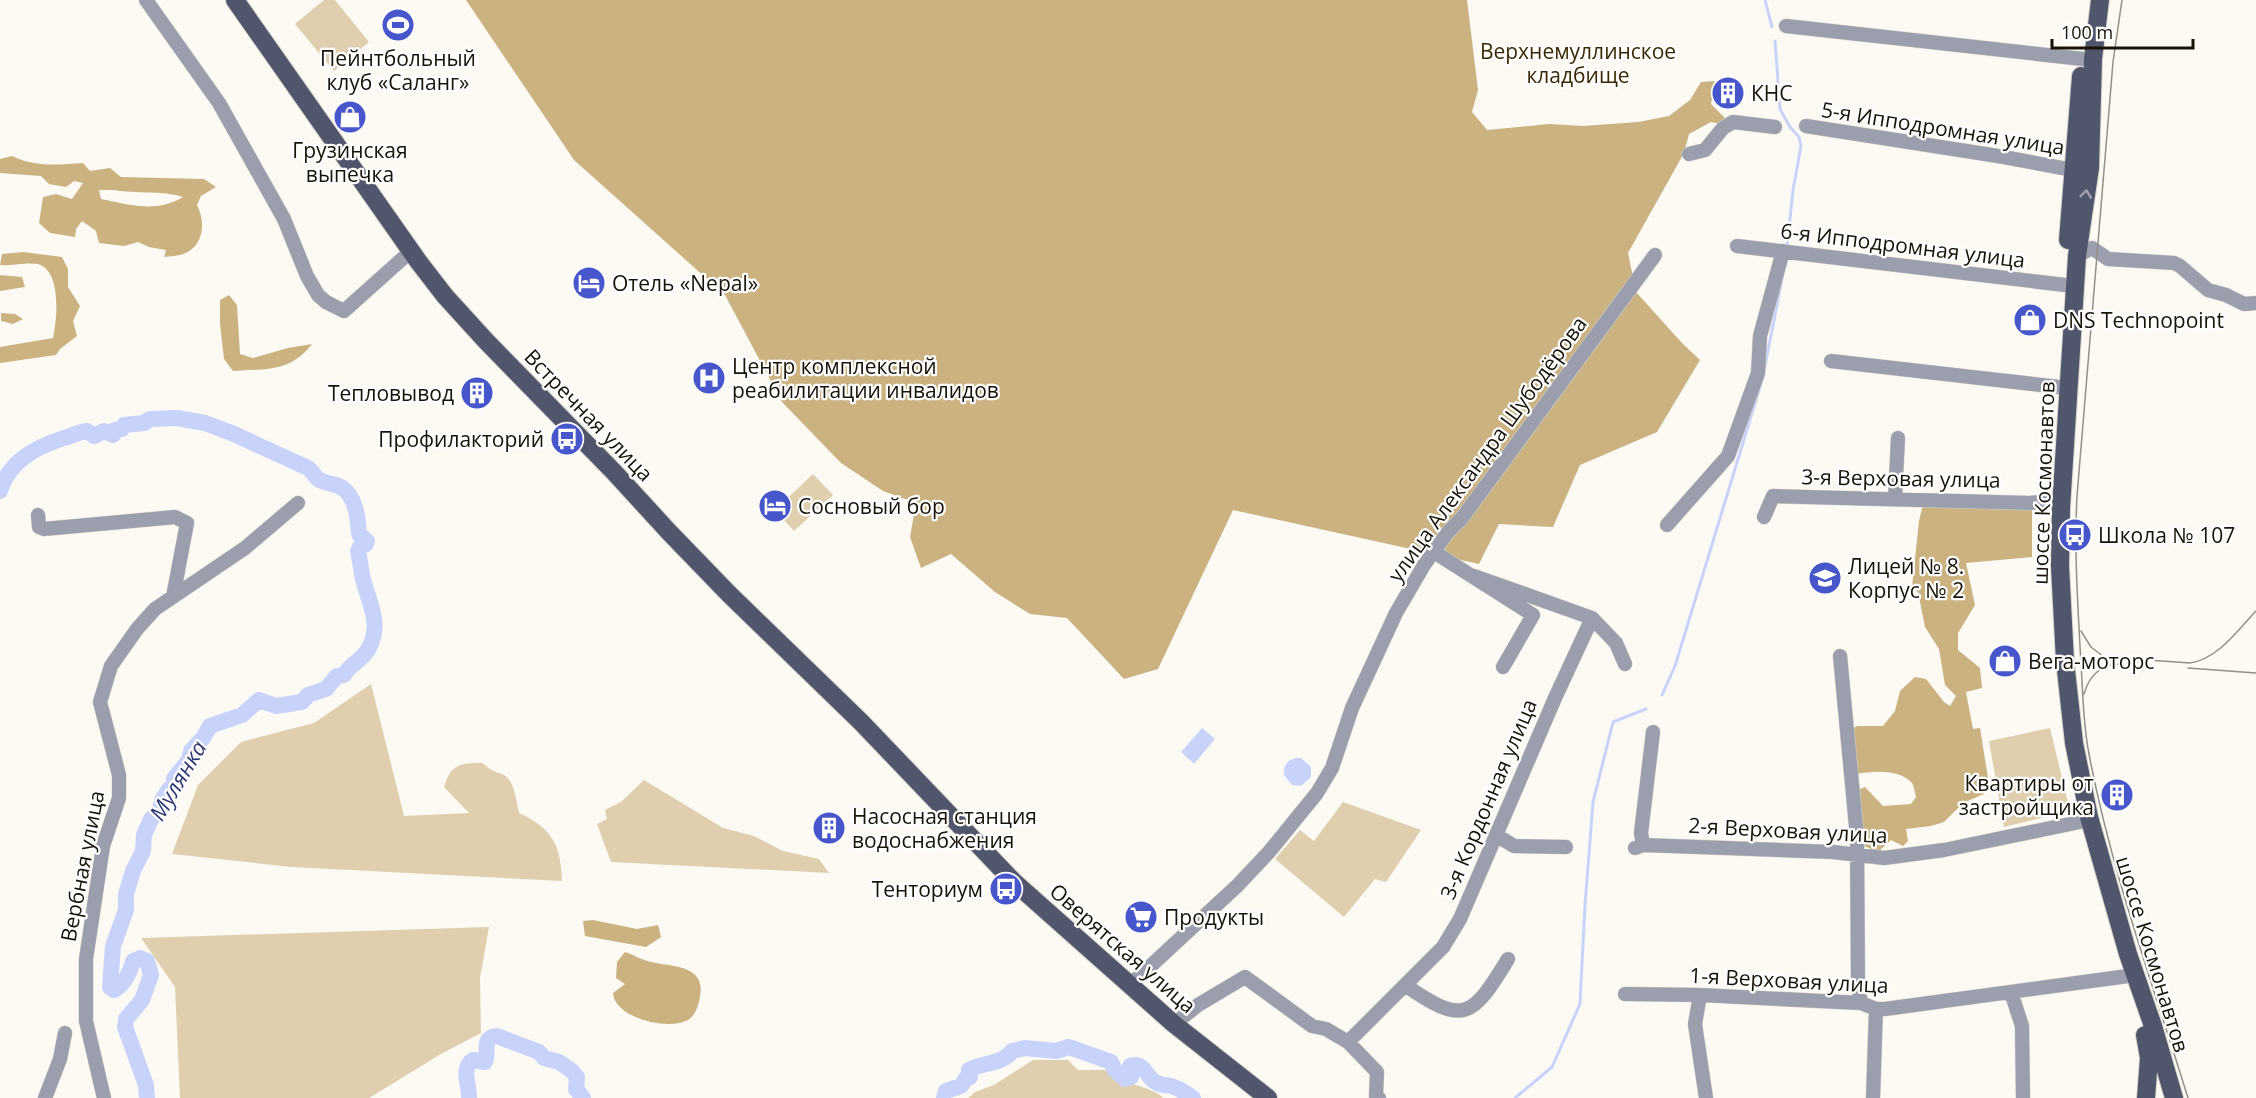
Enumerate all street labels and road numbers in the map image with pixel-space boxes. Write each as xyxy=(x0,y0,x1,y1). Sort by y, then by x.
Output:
street label: 5-я Ипподромная улица xyxy=(1819,95,2067,161)
street label: 6-я Ипподромная улица xyxy=(1779,216,2027,274)
street label: улица Александра Шубодёрова xyxy=(1381,311,1593,587)
street label: Встречная улица xyxy=(519,343,659,487)
street label: шоссе Космонавтов xyxy=(2025,381,2061,585)
street label: 3-я Верховая улица xyxy=(1801,462,2001,494)
street label: 3-я Кордонная улица xyxy=(1433,695,1543,903)
street label: Вербная улица xyxy=(54,788,110,944)
street label: 2-я Верховая улица xyxy=(1688,811,1888,849)
street label: шоссе Космонавтов xyxy=(2110,852,2196,1056)
street label: Оверятская улица xyxy=(1044,877,1202,1019)
street label: 1-я Верховая улица xyxy=(1689,961,1889,999)

